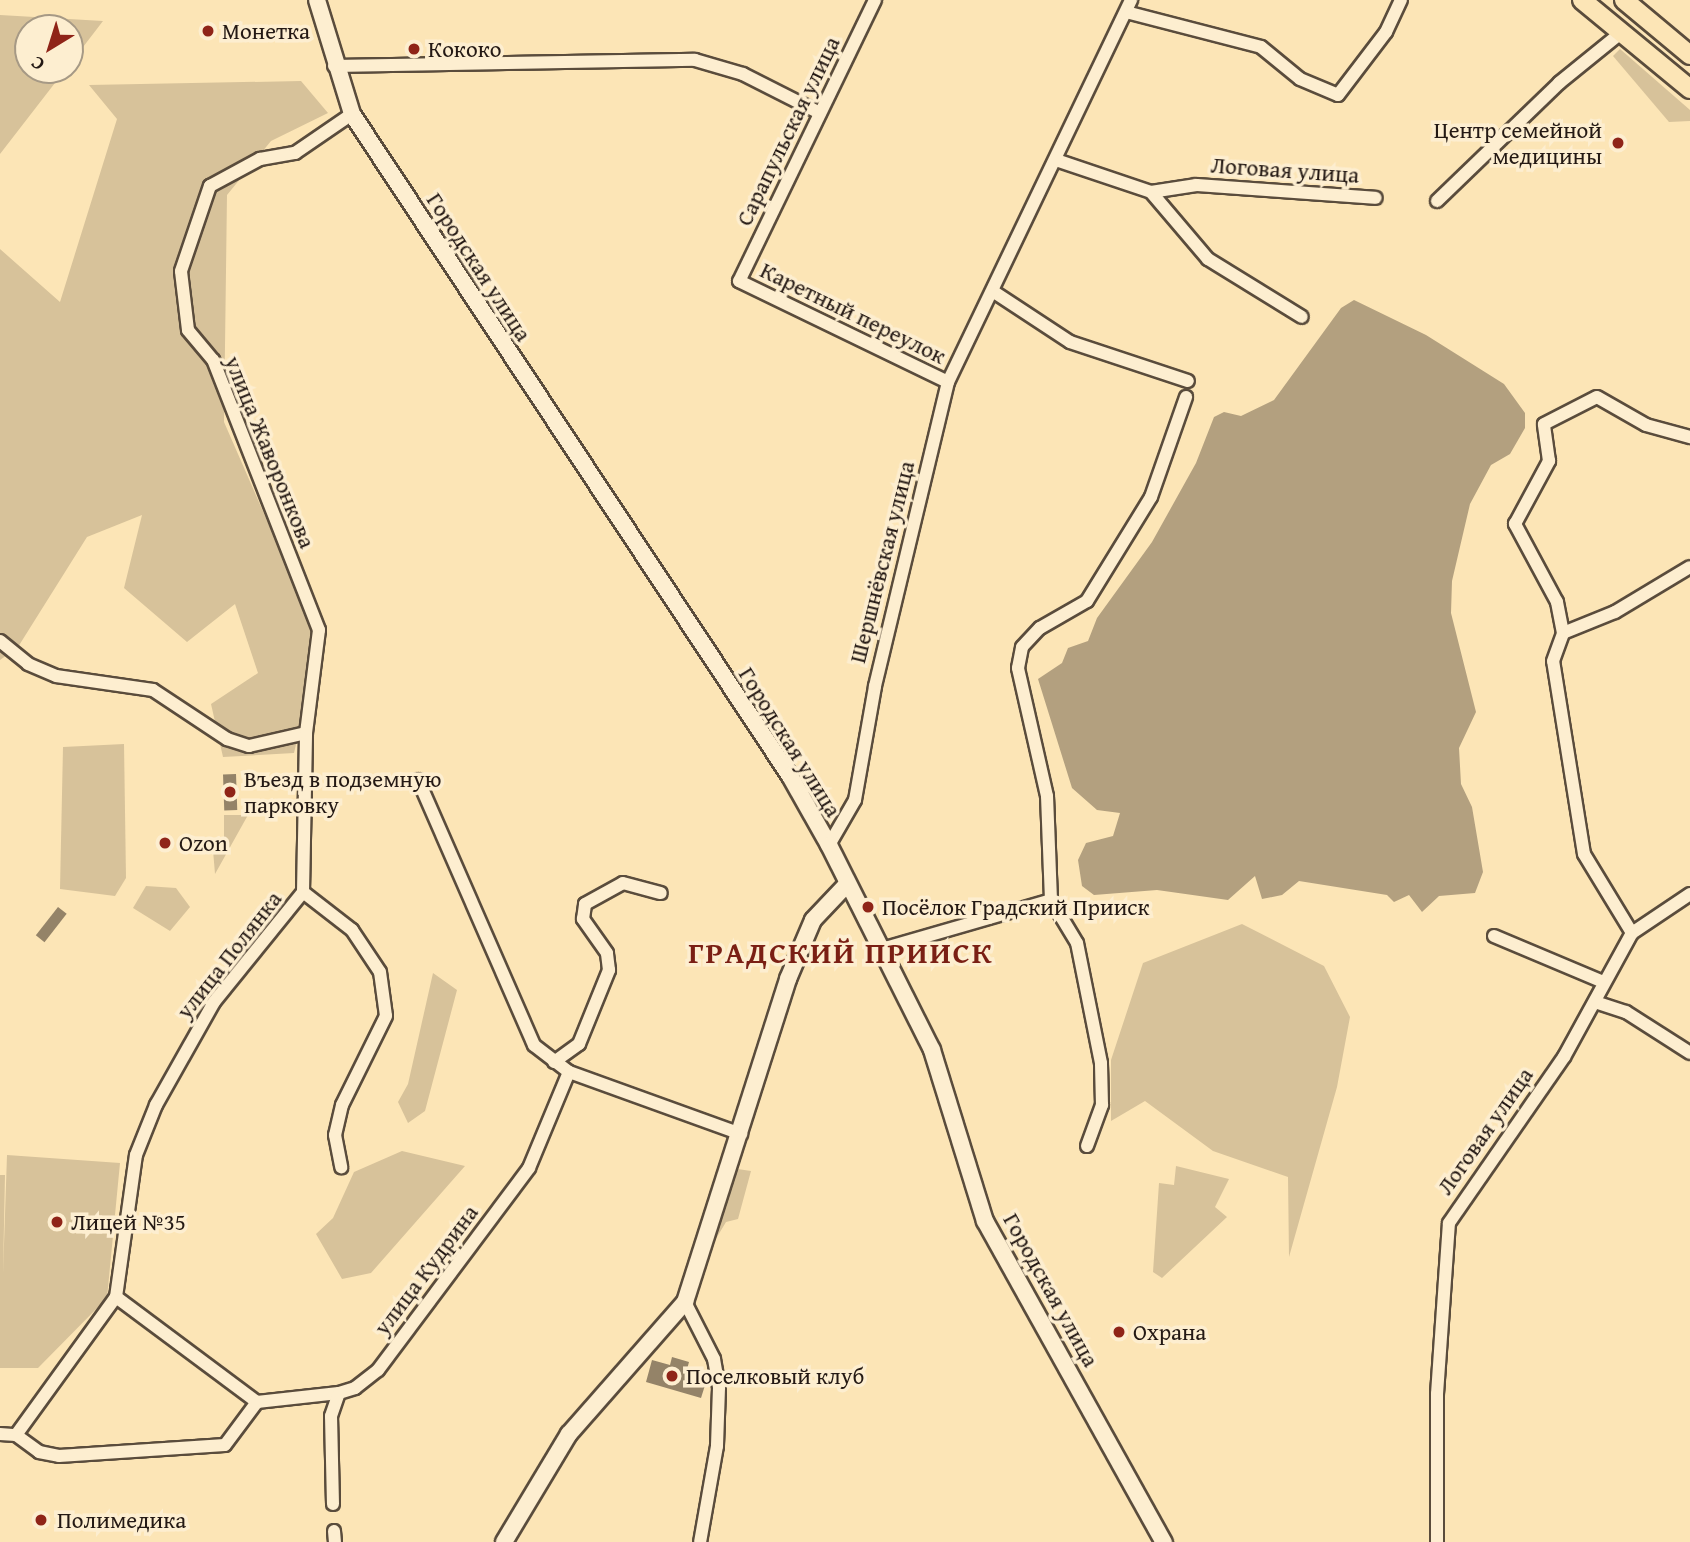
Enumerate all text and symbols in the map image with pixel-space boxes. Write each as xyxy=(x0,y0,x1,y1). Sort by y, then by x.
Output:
north arrow xyxy=(14,14,84,84)
place label: Монетка xyxy=(222,17,310,45)
marker: Монетка xyxy=(200,23,216,39)
street label: Сарапульская улица xyxy=(730,32,846,230)
place label: Кококо xyxy=(428,35,501,63)
marker: Кококо xyxy=(406,41,422,57)
text: С xyxy=(24,50,50,78)
place label: Центр семейной медицины xyxy=(1434,116,1602,170)
marker: Центр семейной медицины xyxy=(1608,133,1628,153)
street label: Логовая улица xyxy=(1210,151,1360,189)
street label: Городская улица xyxy=(421,188,537,346)
street label: Каретный переулок xyxy=(756,256,950,370)
street label: улица Жаворонкова xyxy=(219,352,321,552)
street label: Шершнёвская улица xyxy=(844,458,920,666)
street label: Городская улица xyxy=(733,662,847,822)
place label: Въезд в подземную парковку xyxy=(244,765,441,819)
marker: Въезд в подземную парковку xyxy=(222,784,238,800)
place label: Ozon xyxy=(179,829,228,857)
marker: Ozon xyxy=(157,835,173,851)
street label: улица Полянка xyxy=(171,886,287,1024)
place label: Посёлок Градский Прииск xyxy=(882,893,1150,921)
marker: Посёлок Градский Прииск xyxy=(860,899,876,915)
district label: ГРАДСКИЙ ПРИИСК xyxy=(690,934,992,970)
street label: Логовая улица xyxy=(1431,1062,1539,1200)
street label: улица Кудрина xyxy=(368,1199,484,1341)
place label: Лицей №35 xyxy=(71,1208,186,1236)
street label: Городская улица xyxy=(997,1208,1105,1372)
marker: Лицей №35 xyxy=(49,1214,65,1230)
place label: Охрана xyxy=(1133,1318,1206,1346)
marker: Охрана xyxy=(1111,1324,1127,1340)
place label: Поселковый клуб xyxy=(686,1362,864,1390)
marker: Поселковый клуб xyxy=(664,1368,680,1384)
place label: Полимедика xyxy=(57,1506,186,1534)
marker: Полимедика xyxy=(31,1510,51,1530)

